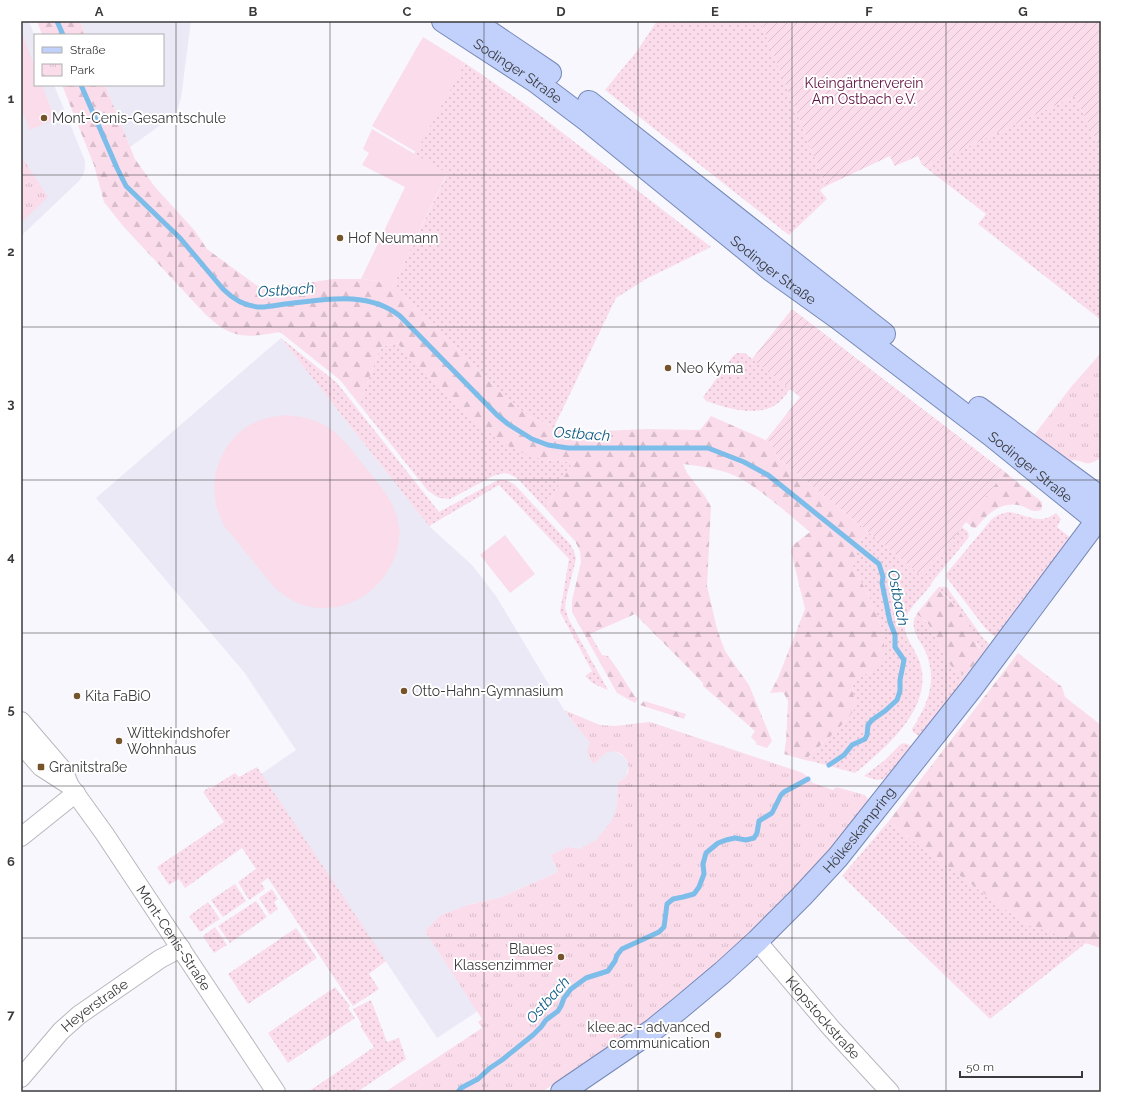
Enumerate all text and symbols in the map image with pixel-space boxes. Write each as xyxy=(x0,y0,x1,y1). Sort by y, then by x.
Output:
text: A xyxy=(95,4,104,19)
text: B xyxy=(249,4,258,19)
text: C xyxy=(403,4,412,19)
text: D xyxy=(556,4,566,19)
text: E xyxy=(711,4,719,19)
text: F xyxy=(865,4,873,19)
text: G xyxy=(1018,4,1028,19)
legend xyxy=(34,34,164,86)
street label: Sodinger Straße xyxy=(471,35,565,107)
text: Straße xyxy=(70,43,106,57)
text: Park xyxy=(70,63,95,77)
park label: Kleingärtnerverein Am Ostbach e.V. xyxy=(805,75,923,107)
text: 1 xyxy=(8,91,15,106)
place label: Mont-Cenis-Gesamtschule xyxy=(52,110,226,126)
marker: Mont-Cenis-Gesamtschule xyxy=(39,113,49,123)
place label: Hof Neumann xyxy=(348,230,438,246)
street label: Sodinger Straße xyxy=(727,232,819,308)
marker: Hof Neumann xyxy=(335,233,345,243)
text: 2 xyxy=(7,244,15,259)
water label: Ostbach xyxy=(257,279,315,301)
place label: Neo Kyma xyxy=(676,360,743,376)
marker: Neo Kyma xyxy=(663,363,673,373)
text: 3 xyxy=(7,396,15,411)
water label: Ostbach xyxy=(553,423,611,445)
street label: Sodinger Straße xyxy=(985,428,1076,506)
text: 4 xyxy=(7,549,15,564)
water label: Ostbach xyxy=(884,568,912,628)
place label: Otto-Hahn-Gymnasium xyxy=(412,683,563,699)
marker: Otto-Hahn-Gymnasium xyxy=(399,686,409,696)
place label: Kita FaBiO xyxy=(85,688,151,704)
marker: Kita FaBiO xyxy=(72,691,82,701)
text: 5 xyxy=(7,702,15,717)
place label: Wittekindshofer Wohnhaus xyxy=(127,725,230,757)
marker: Wittekindshofer Wohnhaus xyxy=(114,736,124,746)
place label: Granitstraße xyxy=(49,759,127,775)
marker: Granitstraße xyxy=(36,762,46,772)
street label: Hölkeskampring xyxy=(819,784,898,876)
text: 6 xyxy=(7,854,15,869)
street label: Mont-Cenis-Straße xyxy=(133,883,214,993)
place label: Blaues Klassenzimmer xyxy=(454,941,553,973)
marker: Blaues Klassenzimmer xyxy=(556,952,566,962)
water label: Ostbach xyxy=(522,973,574,1027)
street label: Klopstockstraße xyxy=(782,973,863,1062)
street label: Heyerstraße xyxy=(58,976,131,1035)
text: 7 xyxy=(7,1007,15,1022)
place label: klee.ac - advanced communication xyxy=(587,1019,710,1051)
marker: klee.ac - advanced communication xyxy=(713,1030,723,1040)
scale bar xyxy=(960,1053,1082,1079)
text: 50 m xyxy=(966,1060,994,1074)

